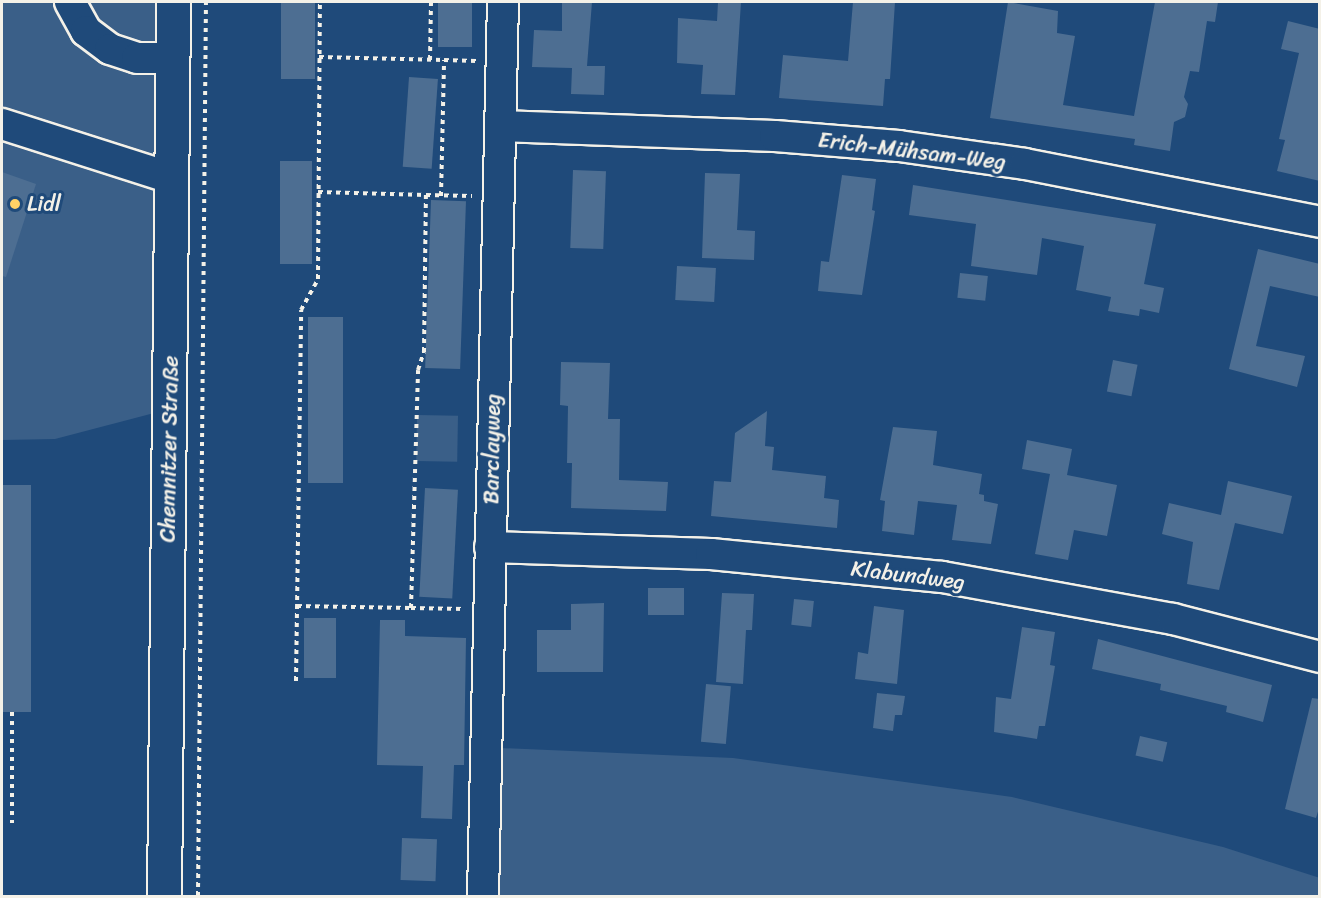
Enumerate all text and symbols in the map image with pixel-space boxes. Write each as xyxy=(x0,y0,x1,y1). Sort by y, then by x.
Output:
street label: Erich-Mühsam-Weg xyxy=(817,126,1007,176)
place label: Lidl xyxy=(27,191,61,217)
marker: Lidl xyxy=(8,197,22,211)
street label: Chemnitzer Straße xyxy=(154,355,184,543)
street label: Barclayweg xyxy=(478,393,506,505)
street label: Klabundweg xyxy=(849,555,967,595)

